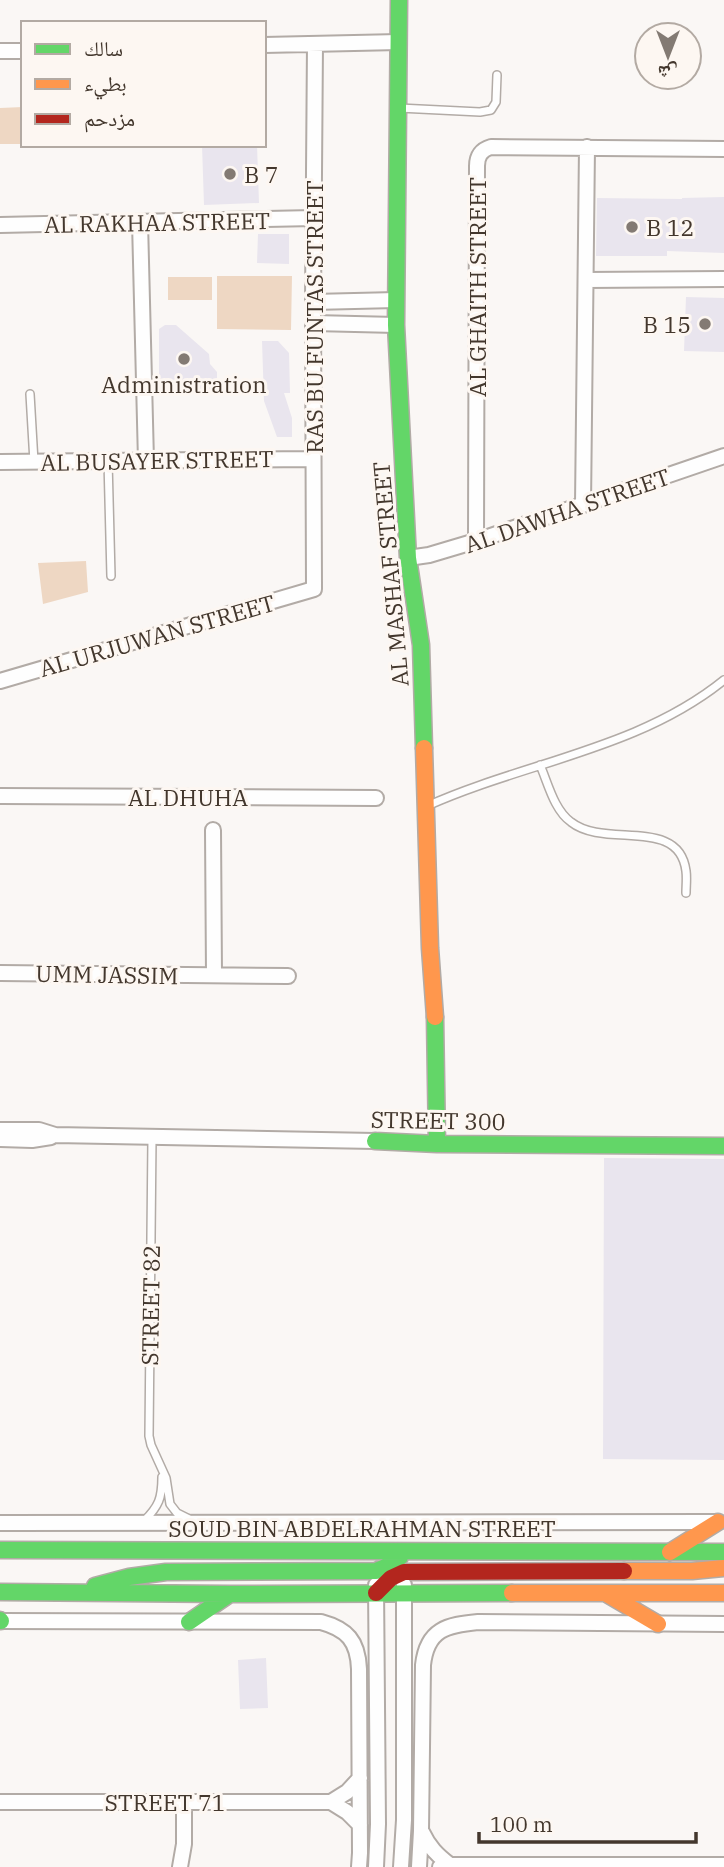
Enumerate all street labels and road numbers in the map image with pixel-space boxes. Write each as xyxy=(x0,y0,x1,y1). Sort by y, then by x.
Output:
street label: AL GHAITH STREET xyxy=(462,177,492,397)
street label: RAS BU FUNTAS STREET xyxy=(299,180,329,454)
street label: AL RAKHAA STREET xyxy=(44,205,270,239)
street label: AL BUSAYER STREET xyxy=(40,443,274,477)
street label: AL MASHAF STREET xyxy=(365,460,415,688)
street label: AL DAWHA STREET xyxy=(460,461,674,559)
street label: AL URJUWAN STREET xyxy=(36,587,278,683)
street label: AL DHUHA xyxy=(128,782,248,812)
street label: UMM JASSIM xyxy=(35,958,179,990)
street label: STREET 300 xyxy=(370,1104,506,1136)
street label: STREET 82 xyxy=(134,1244,166,1366)
street label: SOUD BIN ABDELRAHMAN STREET xyxy=(168,1513,556,1543)
street label: STREET 71 xyxy=(104,1787,226,1817)

